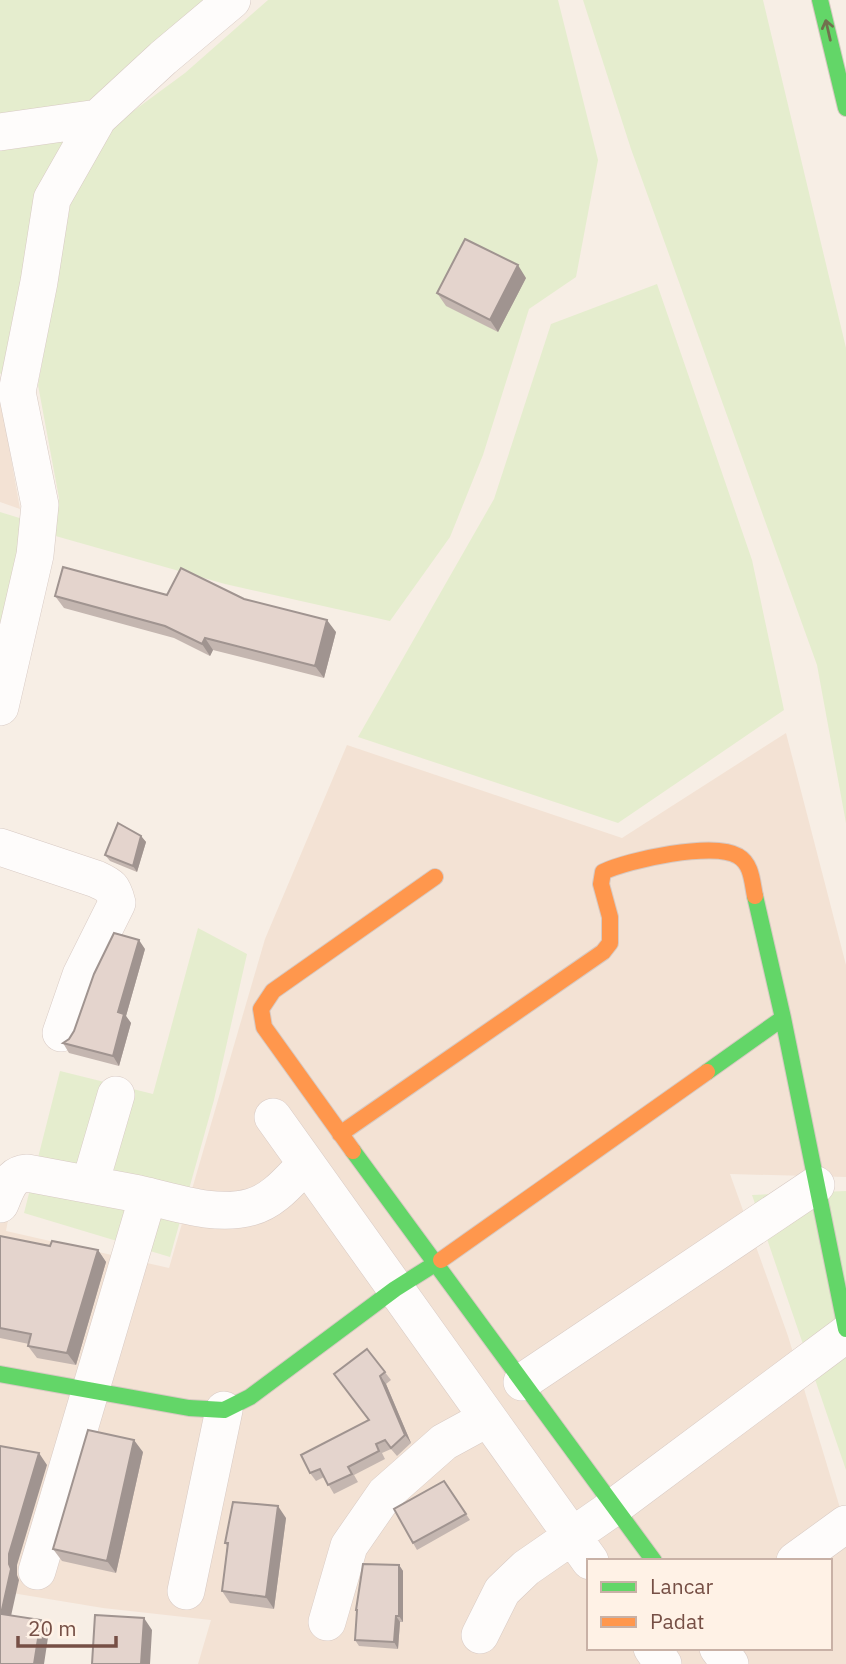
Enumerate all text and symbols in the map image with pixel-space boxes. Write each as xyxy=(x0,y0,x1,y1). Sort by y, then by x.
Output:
one-way arrow xyxy=(820,19,834,42)
legend xyxy=(587,1559,832,1650)
text: Lancar xyxy=(650,1572,713,1600)
scale bar xyxy=(18,1604,116,1648)
text: Padat xyxy=(650,1607,705,1635)
text: 20 m xyxy=(28,1614,77,1642)

